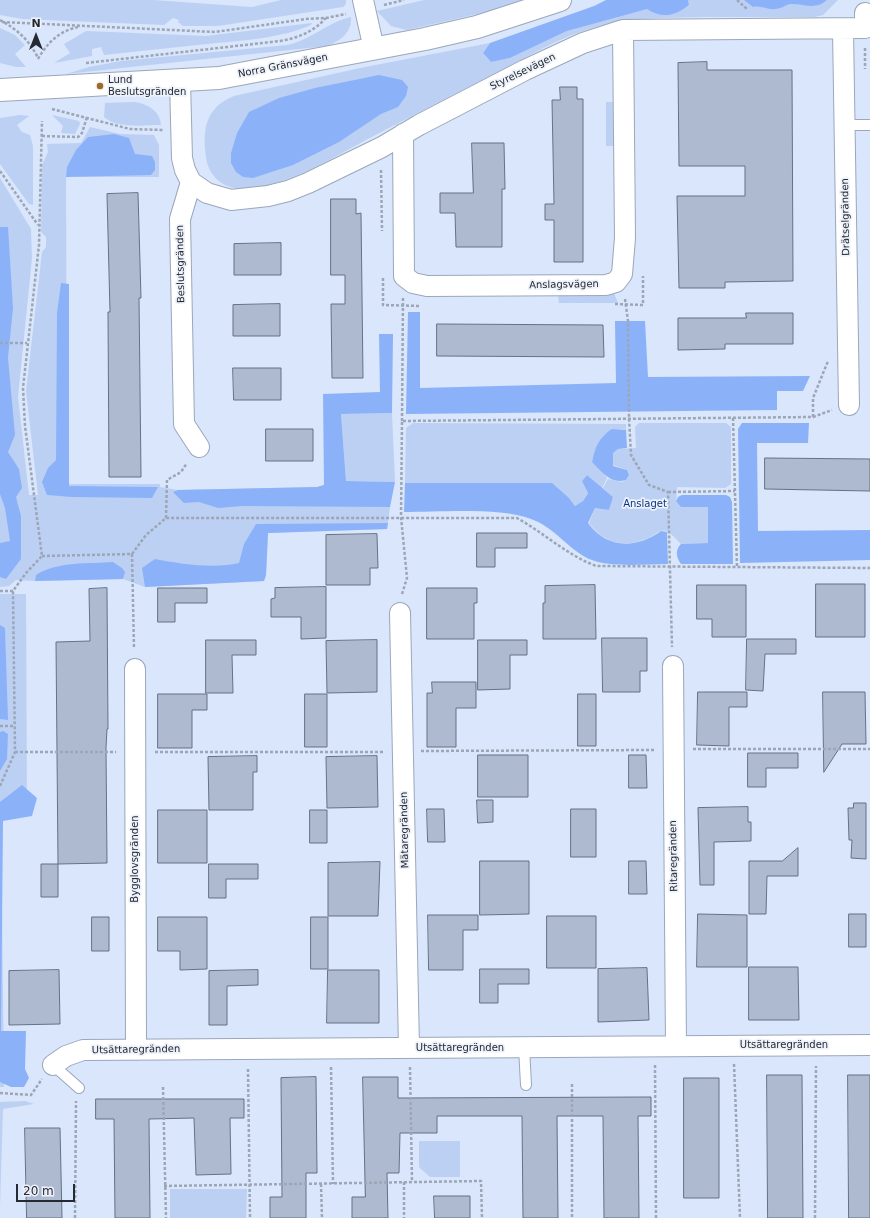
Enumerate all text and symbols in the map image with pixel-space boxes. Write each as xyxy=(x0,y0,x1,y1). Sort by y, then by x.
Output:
north arrow xyxy=(16,16,56,56)
text: N xyxy=(31,17,41,30)
street label: Norra Gränsvägen xyxy=(237,51,329,81)
street label: Styrelsevägen xyxy=(488,51,558,93)
place label: Lund Beslutsgränden xyxy=(108,74,186,98)
marker: Lund Beslutsgränden xyxy=(95,81,105,91)
street label: Drätselgränden xyxy=(839,178,853,256)
street label: Beslutsgränden xyxy=(174,225,188,303)
street label: Anslagsvägen xyxy=(529,278,599,292)
park label: Anslaget xyxy=(623,498,667,510)
street label: Mätaregränden xyxy=(398,792,412,868)
street label: Bygglovsgränden xyxy=(129,815,141,903)
street label: Ritaregränden xyxy=(667,820,681,892)
street label: Utsättaregränden xyxy=(740,1039,828,1051)
street label: Utsättaregränden xyxy=(416,1042,504,1054)
street label: Utsättaregränden xyxy=(92,1043,180,1057)
scale bar xyxy=(18,1176,77,1202)
text: 20 m xyxy=(23,1184,54,1198)

